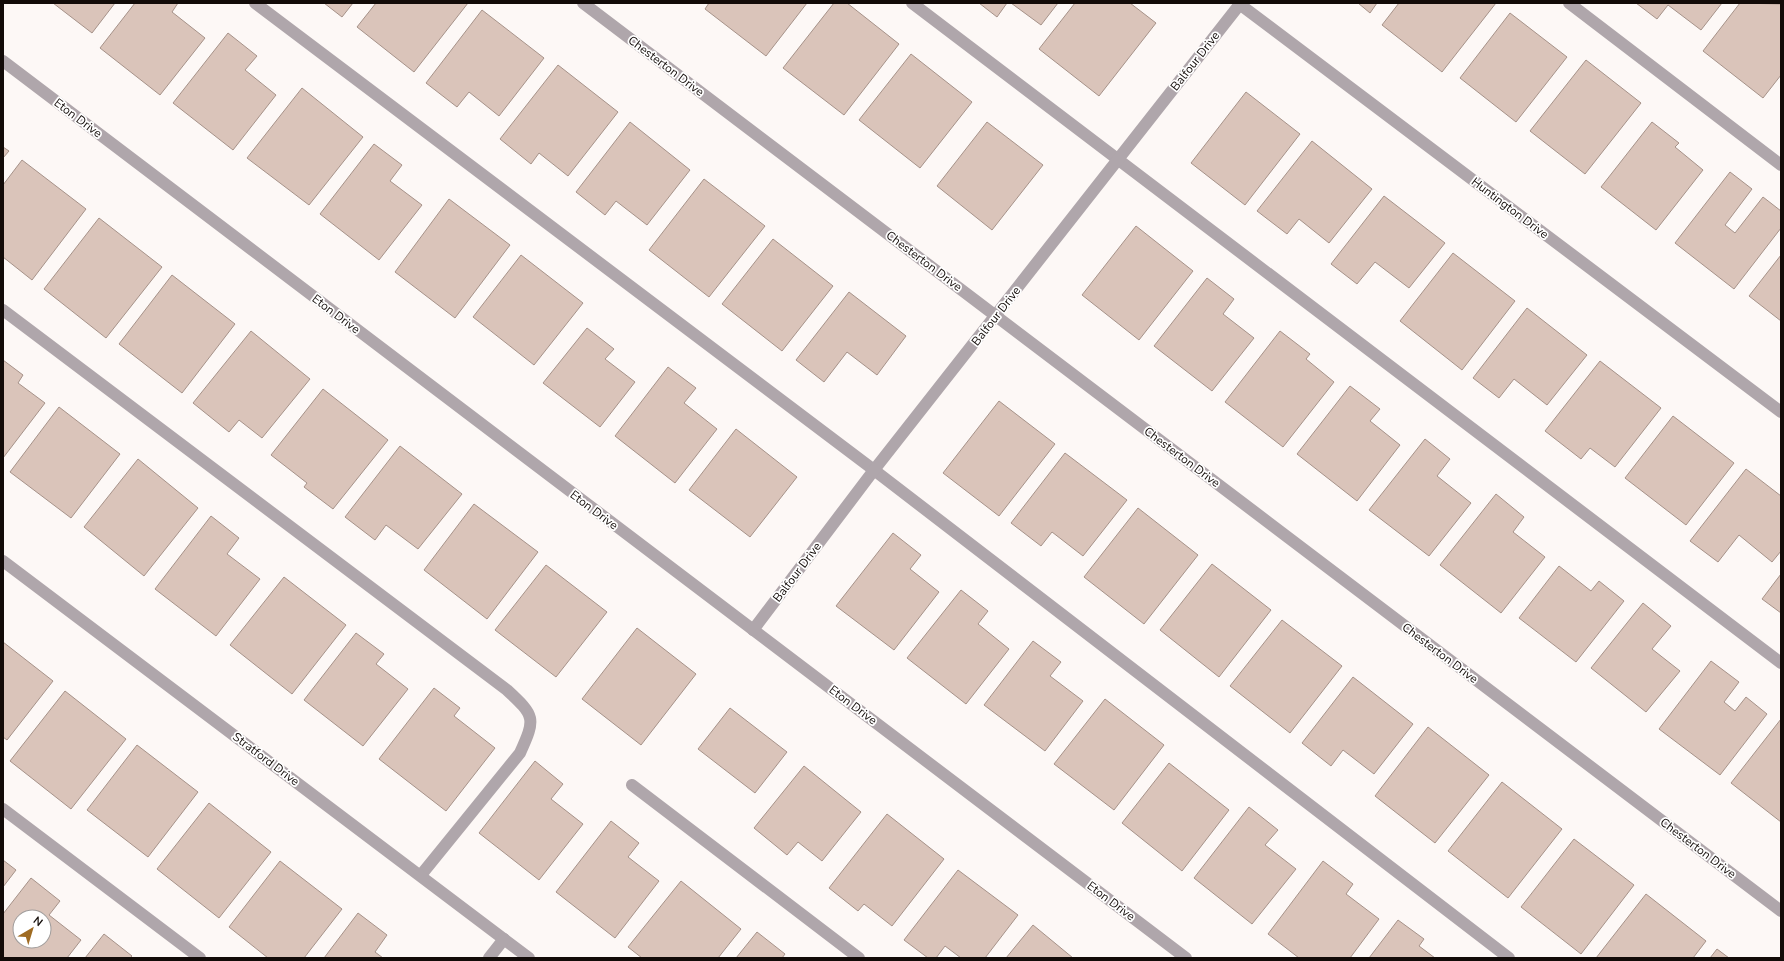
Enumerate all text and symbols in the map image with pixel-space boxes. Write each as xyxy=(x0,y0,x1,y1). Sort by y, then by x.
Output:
street label: Balfour Drive xyxy=(1167,28,1223,94)
street label: Chesterton Drive xyxy=(625,32,707,100)
street label: Eton Drive xyxy=(51,95,105,141)
street label: Huntington Drive xyxy=(1468,174,1552,242)
street label: Chesterton Drive xyxy=(883,227,965,295)
street label: Balfour Drive xyxy=(968,283,1024,349)
street label: Eton Drive xyxy=(309,291,363,337)
street label: Chesterton Drive xyxy=(1141,423,1223,491)
street label: Eton Drive xyxy=(567,487,621,533)
street label: Balfour Drive xyxy=(769,539,825,605)
street label: Chesterton Drive xyxy=(1399,619,1481,687)
street label: Eton Drive xyxy=(826,682,880,728)
street label: Stratford Drive xyxy=(229,729,303,789)
street label: Chesterton Drive xyxy=(1657,814,1739,882)
street label: Eton Drive xyxy=(1084,878,1138,924)
north arrow xyxy=(12,909,52,949)
text: N xyxy=(30,913,46,930)

